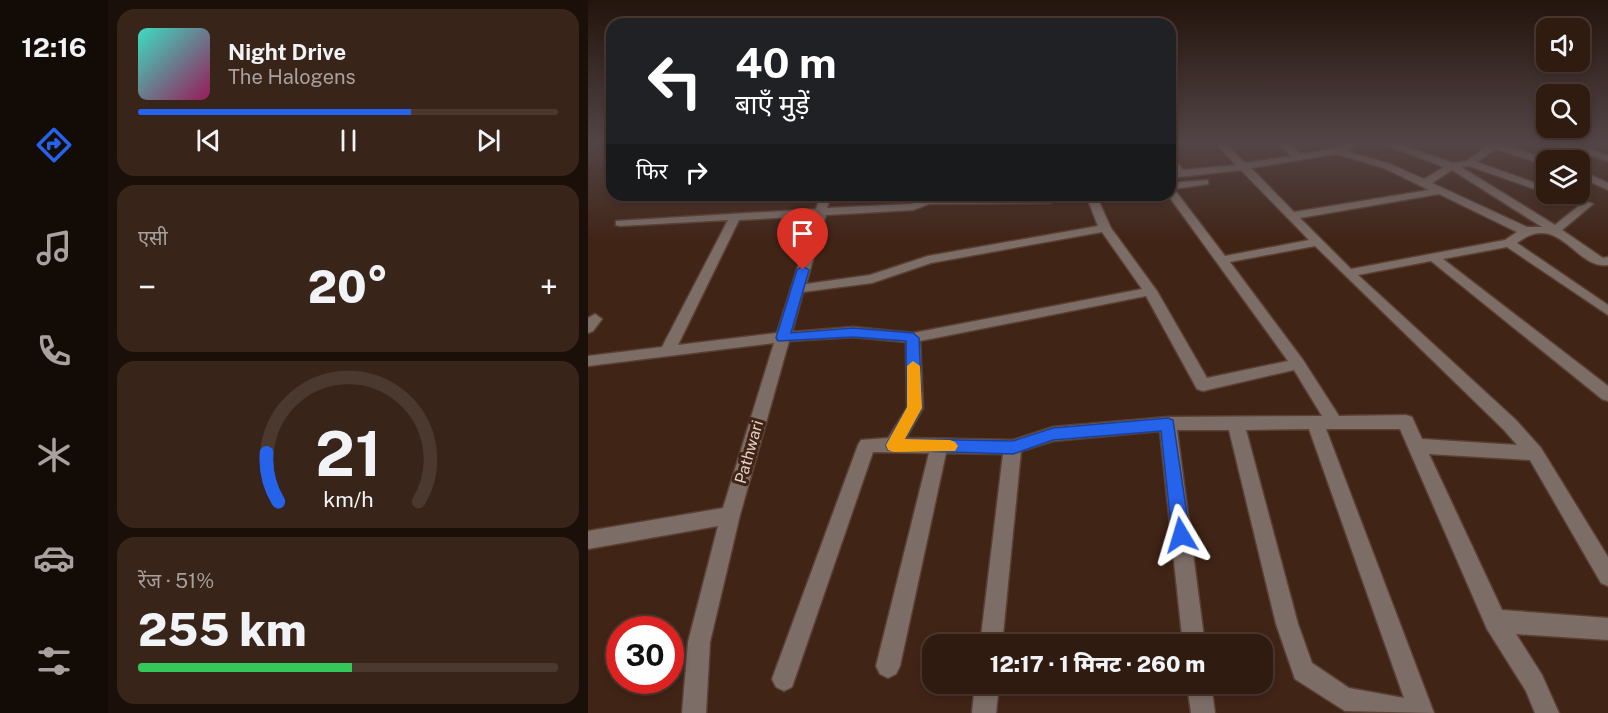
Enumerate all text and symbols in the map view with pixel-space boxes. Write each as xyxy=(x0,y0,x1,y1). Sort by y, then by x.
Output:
map controls xyxy=(1536,18,1590,204)
button: sound xyxy=(1536,18,1590,72)
text: 12:16 xyxy=(21,31,87,63)
text: 40 m xyxy=(735,38,837,87)
text: Night Drive xyxy=(228,39,346,65)
icon: left xyxy=(636,42,714,120)
text: The Halogens xyxy=(228,65,356,89)
button: search xyxy=(1536,84,1590,138)
text: बाएँ मुड़ें xyxy=(735,88,810,120)
icon: directions xyxy=(33,124,75,166)
icon: previous xyxy=(192,124,225,157)
icon: pause xyxy=(332,124,365,157)
icon: next xyxy=(472,124,505,157)
button: layers xyxy=(1536,150,1590,204)
icon: right xyxy=(680,156,713,189)
text: फिर xyxy=(636,158,668,184)
pin xyxy=(777,208,828,270)
icon: arrive xyxy=(786,217,819,250)
text: एसी xyxy=(138,226,168,250)
icon: music xyxy=(33,227,75,269)
text: 20° xyxy=(308,260,388,313)
text: − xyxy=(138,268,156,306)
text: + xyxy=(540,268,558,306)
icon: phone xyxy=(33,330,75,372)
text: 21 xyxy=(315,417,381,490)
street label: Pathwari xyxy=(731,418,767,486)
icon: climate xyxy=(33,434,75,476)
text: km/h xyxy=(323,487,373,512)
position arrow xyxy=(1149,503,1213,567)
icon: car xyxy=(33,537,75,579)
text: रेंज · 51% xyxy=(138,569,214,593)
text: 255 km xyxy=(138,603,307,656)
speed limit sign: 30 xyxy=(606,616,684,694)
icon: filters xyxy=(33,640,75,682)
text: 12:17 · 1 मिनट · 260 m xyxy=(990,651,1205,677)

